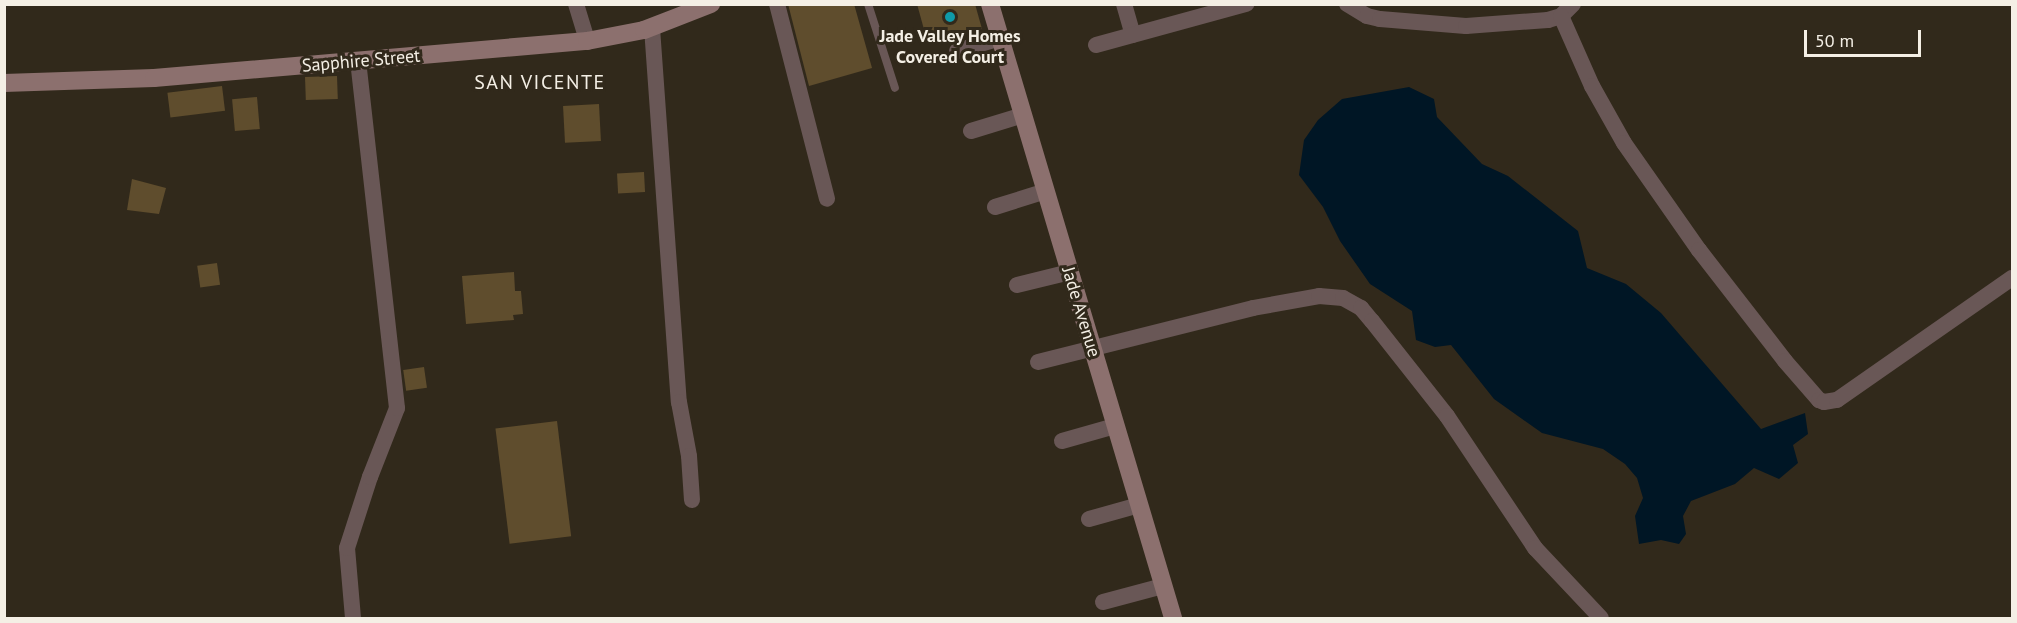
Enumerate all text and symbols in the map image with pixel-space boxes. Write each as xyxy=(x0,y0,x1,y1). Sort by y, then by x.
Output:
marker: Jade Valley Homes Covered Court xyxy=(943,10,957,24)
scale bar xyxy=(1807,18,1924,56)
place label: Jade Valley Homes Covered Court xyxy=(879,26,1021,68)
text: 50 m xyxy=(1815,29,1854,52)
street label: Sapphire Street xyxy=(301,45,421,77)
district label: SAN VICENTE xyxy=(474,70,606,94)
street label: Jade Avenue xyxy=(1057,264,1105,360)

